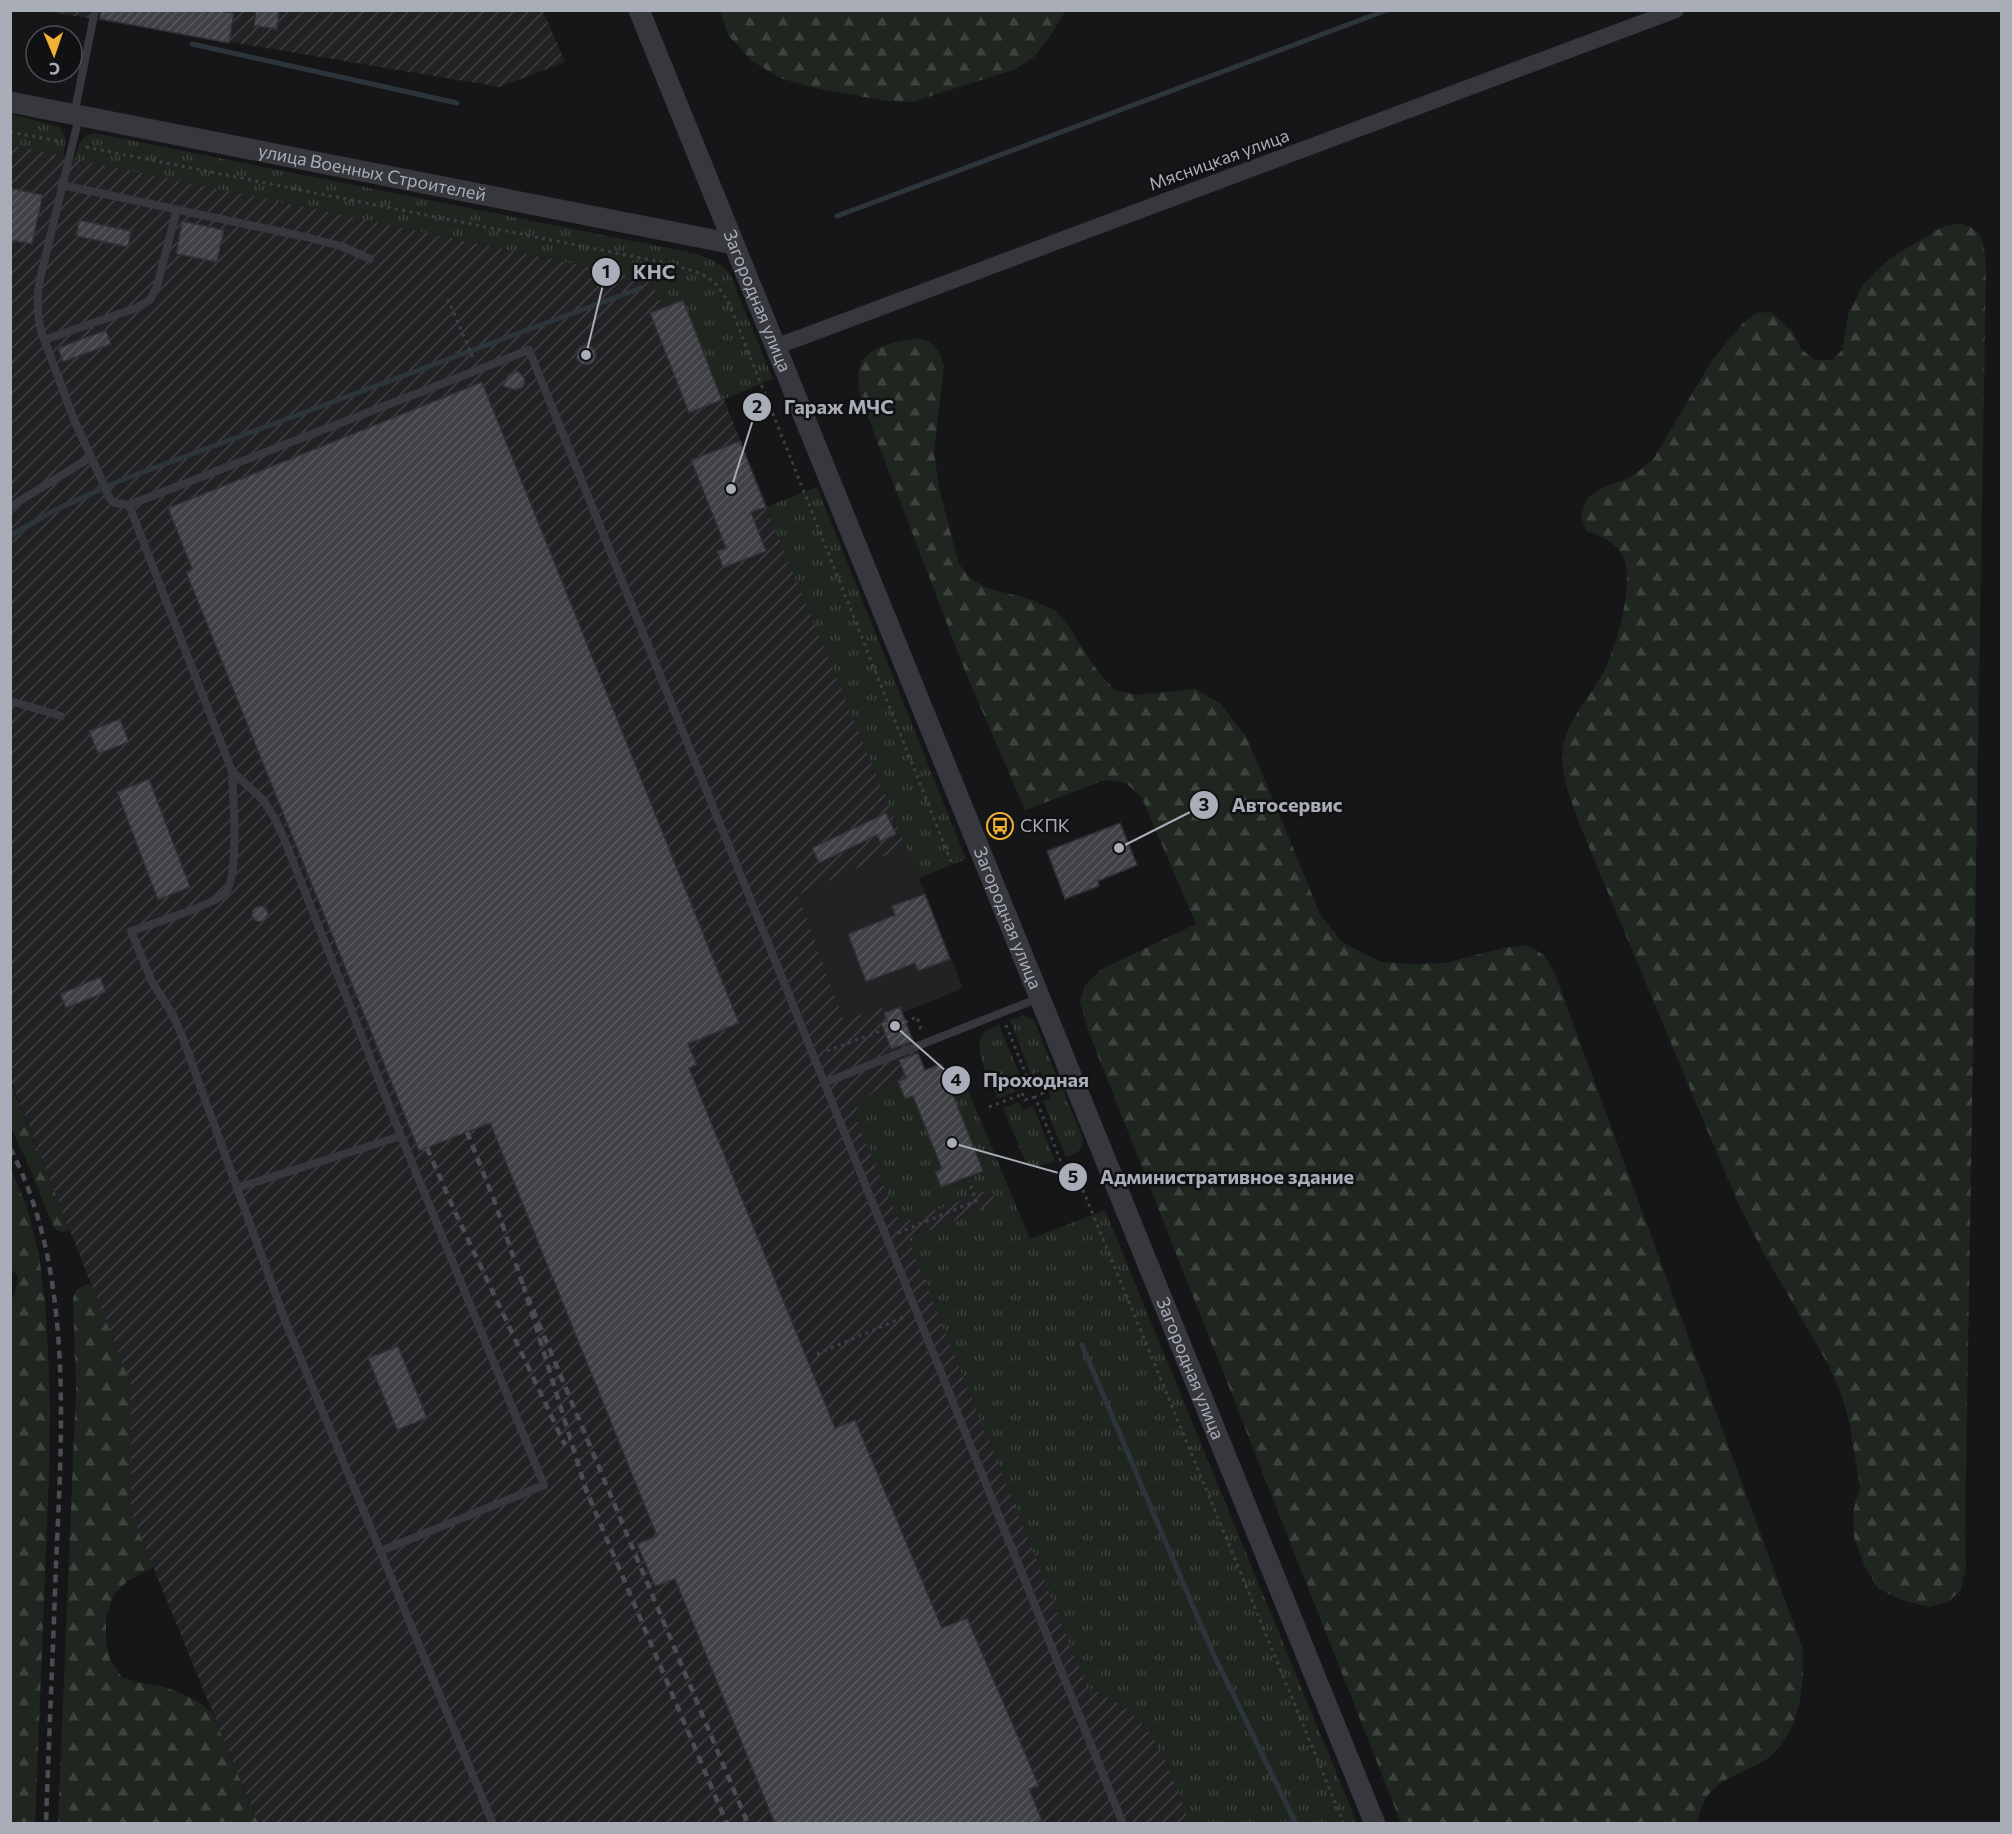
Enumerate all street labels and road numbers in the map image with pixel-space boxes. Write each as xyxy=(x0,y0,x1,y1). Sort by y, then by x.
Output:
street label: Мясницкая улица xyxy=(1145,123,1292,195)
street label: улица Военных Строителей xyxy=(257,139,488,205)
street label: Загородная улица xyxy=(719,226,797,375)
street label: Загородная улица xyxy=(970,843,1047,992)
street label: Загородная улица xyxy=(1152,1294,1230,1442)

